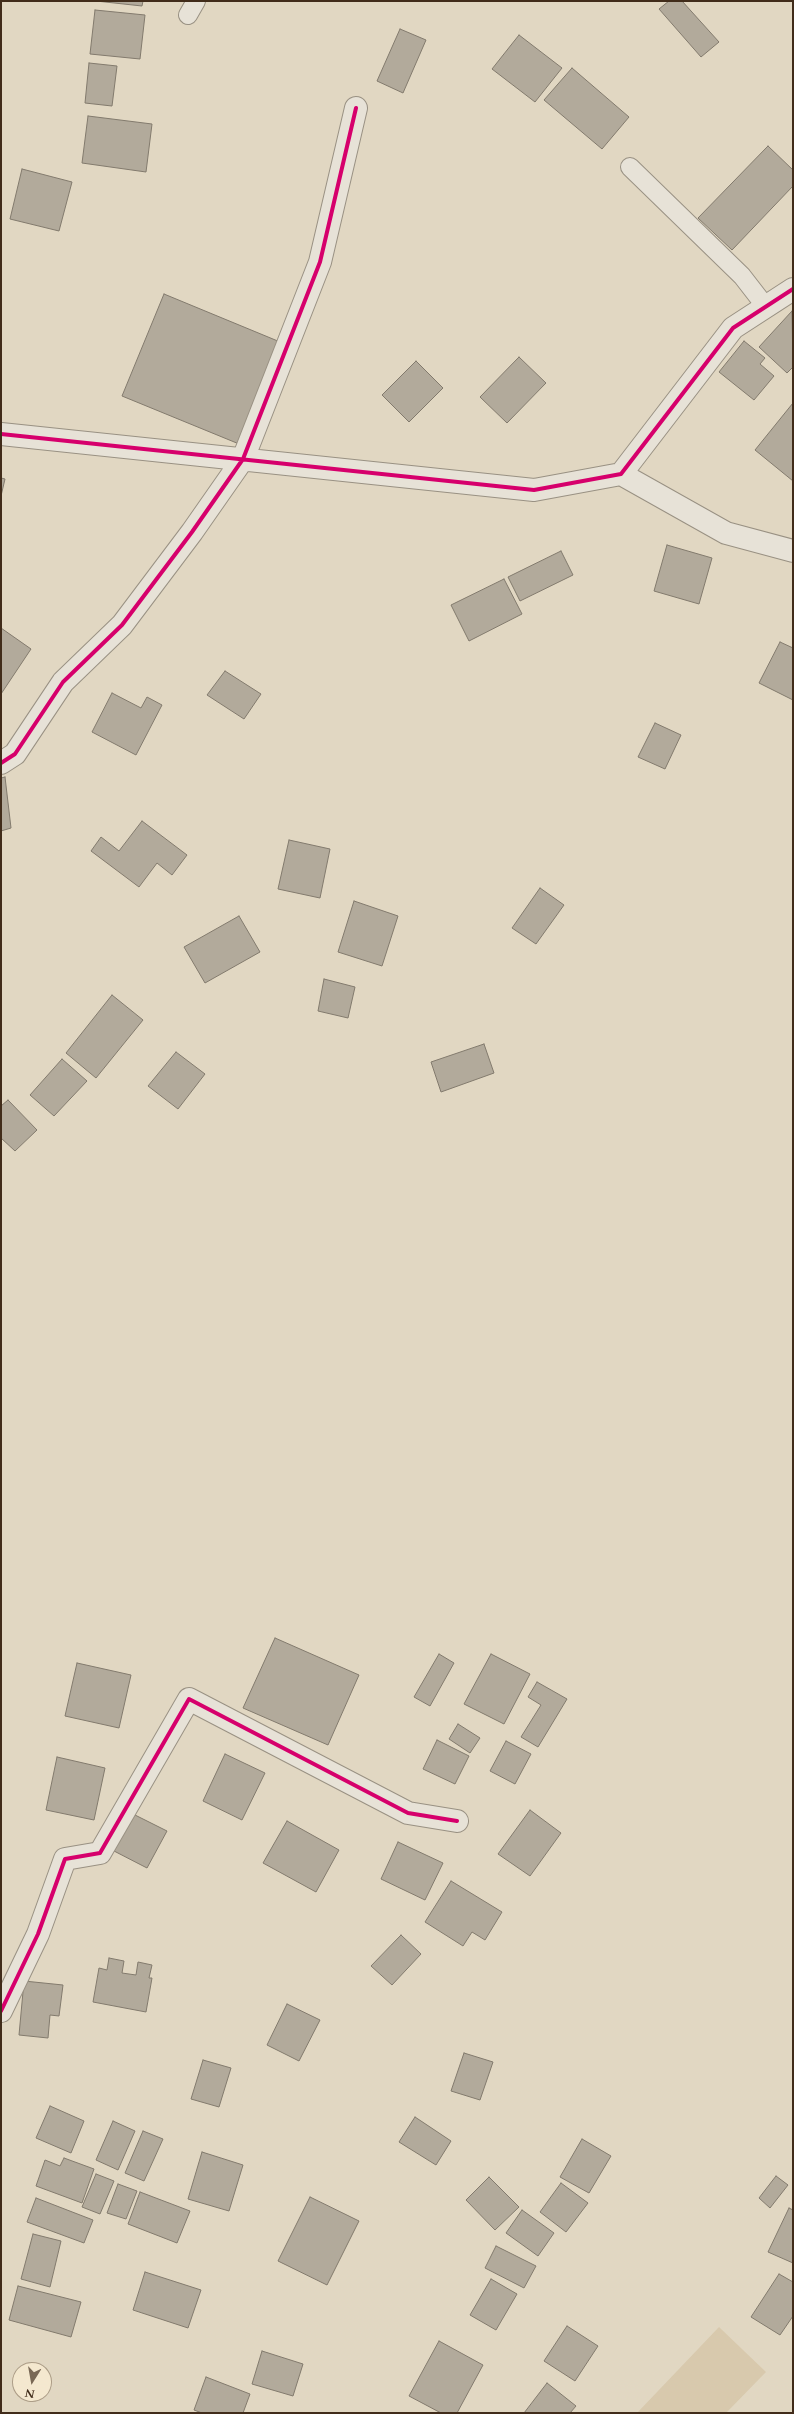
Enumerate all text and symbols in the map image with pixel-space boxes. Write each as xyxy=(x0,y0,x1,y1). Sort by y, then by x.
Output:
north arrow xyxy=(12,2362,52,2402)
text: N xyxy=(24,2385,36,2402)

